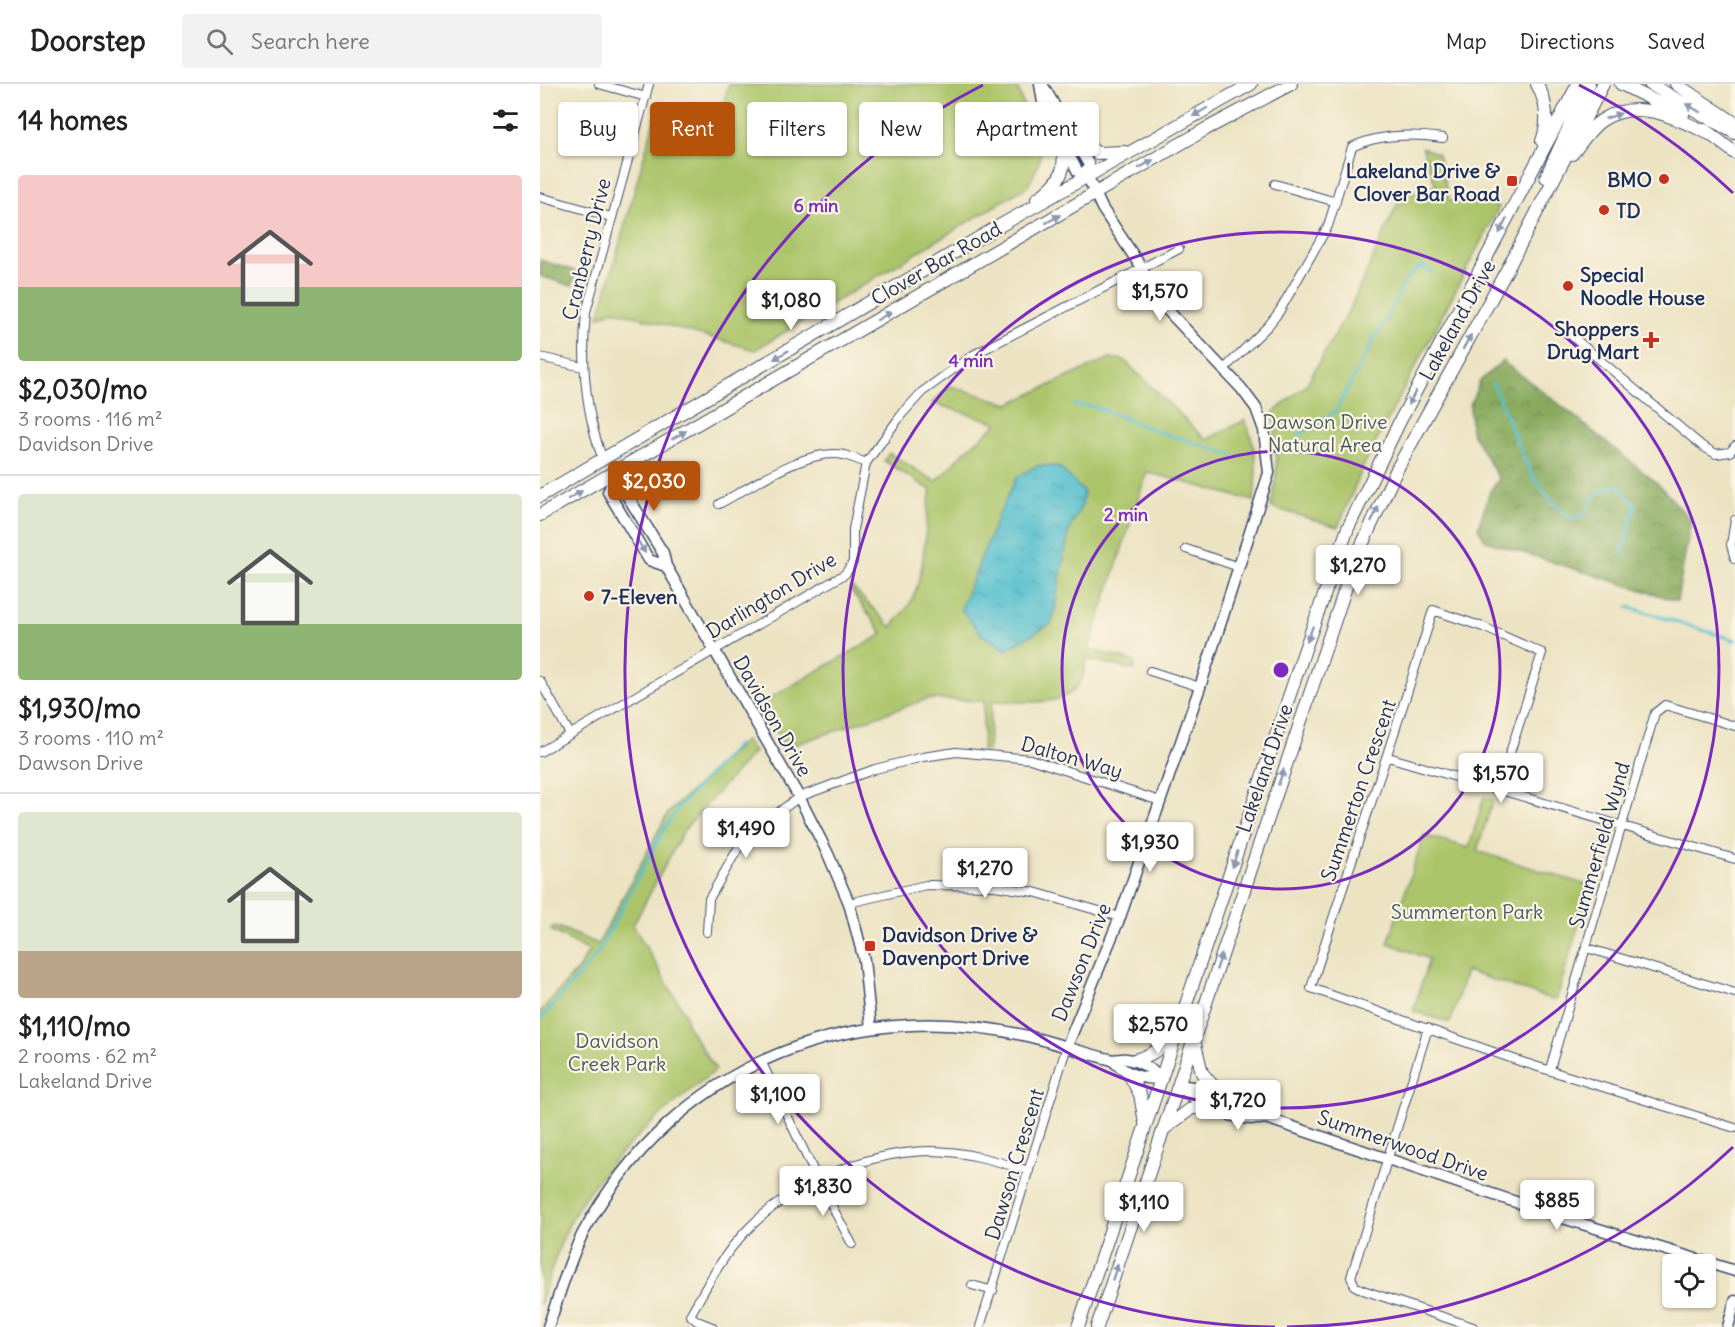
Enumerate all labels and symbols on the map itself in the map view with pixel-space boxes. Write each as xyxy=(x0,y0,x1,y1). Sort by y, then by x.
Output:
one-way arrow xyxy=(1685,102,1701,113)
one-way arrow xyxy=(1191,107,1208,117)
one-way arrow xyxy=(1604,110,1622,120)
place label: Lakeland Drive & Clover Bar Road xyxy=(1346,158,1501,206)
one-way arrow xyxy=(1138,159,1155,169)
place label: BMO xyxy=(1607,167,1652,192)
marker: BMO xyxy=(1657,172,1671,186)
marker: Lakeland Drive & Clover Bar Road xyxy=(1505,174,1519,188)
street label: Cranberry Drive xyxy=(556,175,616,323)
text: 6 min xyxy=(794,194,839,217)
place label: TD xyxy=(1616,198,1641,223)
marker: TD xyxy=(1597,203,1611,217)
one-way arrow xyxy=(1045,213,1061,224)
street label: Clover Bar Road xyxy=(866,215,1006,310)
one-way arrow xyxy=(1498,217,1508,234)
street label: Lakeland Drive xyxy=(1414,255,1500,385)
place label: Special Noodle House xyxy=(1580,262,1705,310)
pin: $1,570 xyxy=(1111,271,1209,322)
marker: Special Noodle House xyxy=(1561,279,1575,293)
pin: $1,080 xyxy=(742,280,840,331)
one-way arrow xyxy=(876,311,892,322)
place label: Shoppers Drug Mart xyxy=(1547,316,1639,364)
marker: Shoppers Drug Mart xyxy=(1644,333,1658,347)
one-way arrow xyxy=(1462,334,1472,351)
one-way arrow xyxy=(773,349,789,360)
text: 4 min xyxy=(949,349,994,372)
one-way arrow xyxy=(1407,390,1417,407)
park label: Dawson Drive Natural Area xyxy=(1262,409,1388,457)
one-way arrow xyxy=(671,430,688,440)
pin: $2,030 xyxy=(605,461,703,512)
one-way arrow xyxy=(567,490,584,500)
text: 2 min xyxy=(1104,503,1149,526)
one-way arrow xyxy=(1370,506,1379,523)
one-way arrow xyxy=(636,538,646,555)
pin: $1,270 xyxy=(1309,545,1407,596)
street label: Darlington Drive xyxy=(702,546,840,644)
place label: 7-Eleven xyxy=(601,584,678,609)
marker: 7-Eleven xyxy=(582,589,596,603)
one-way arrow xyxy=(1304,626,1314,644)
street label: Davidson Drive xyxy=(728,651,818,781)
centre of rings xyxy=(1271,660,1291,680)
street label: Summerton Crescent xyxy=(1315,696,1401,884)
street label: Lakeland Drive xyxy=(1230,700,1298,836)
street label: Dalton Way xyxy=(1018,731,1126,783)
pin: $1,570 xyxy=(1452,753,1550,804)
street label: Summerfield Wynd xyxy=(1563,759,1635,931)
one-way arrow xyxy=(1277,768,1287,786)
pin: $1,490 xyxy=(697,808,795,859)
pin: $1,930 xyxy=(1101,822,1199,873)
pin: $1,270 xyxy=(936,848,1034,899)
one-way arrow xyxy=(1230,850,1239,868)
street label: Dawson Drive xyxy=(1046,899,1116,1025)
park label: Summerton Park xyxy=(1391,899,1543,924)
place label: Davidson Drive & Davenport Drive xyxy=(882,922,1038,970)
marker: Davidson Drive & Davenport Drive xyxy=(863,939,877,953)
one-way arrow xyxy=(1215,953,1225,971)
pin: $2,570 xyxy=(1109,1004,1207,1055)
park label: Davidson Creek Park xyxy=(568,1028,666,1076)
pin: $1,100 xyxy=(729,1074,827,1125)
pin: $1,720 xyxy=(1189,1080,1287,1131)
street label: Dawson Crescent xyxy=(979,1085,1049,1243)
street label: Summerwood Drive xyxy=(1314,1104,1492,1186)
pin: $1,830 xyxy=(774,1166,872,1217)
pin: $885 xyxy=(1521,1180,1593,1231)
pin: $1,110 xyxy=(1095,1182,1193,1233)
one-way arrow xyxy=(1111,1263,1121,1281)

